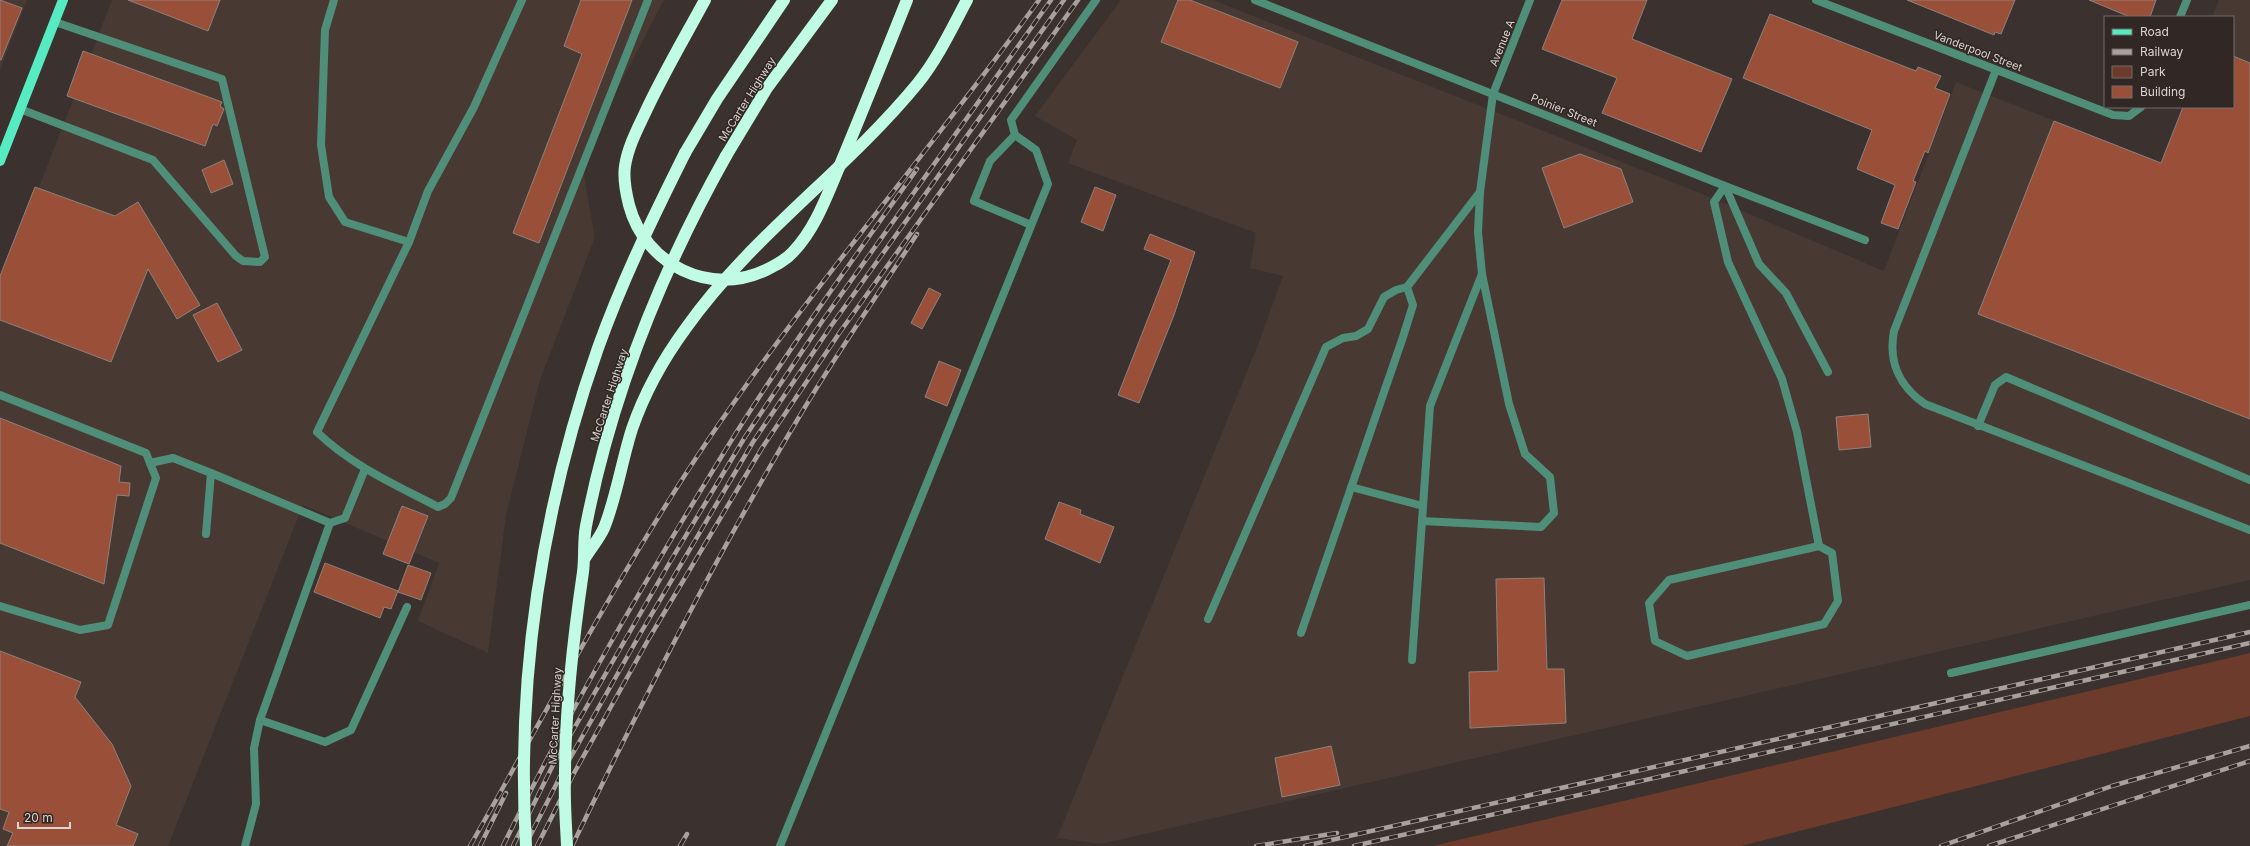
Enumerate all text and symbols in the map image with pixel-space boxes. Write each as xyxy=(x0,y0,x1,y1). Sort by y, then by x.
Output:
legend xyxy=(2104,16,2234,108)
street label: Avenue A xyxy=(1486,17,1518,68)
text: Road xyxy=(2140,24,2169,39)
street label: Vanderpool Street xyxy=(1932,28,2025,75)
text: Railway xyxy=(2140,44,2184,59)
street label: McCarter Highway xyxy=(715,54,779,144)
text: Park xyxy=(2140,64,2166,79)
text: Building xyxy=(2140,84,2185,99)
street label: Poinier Street xyxy=(1529,90,1599,130)
street label: McCarter Highway xyxy=(587,347,631,443)
street label: McCarter Highway xyxy=(545,667,565,765)
scale bar xyxy=(18,804,70,830)
text: 20 m xyxy=(24,810,53,825)

